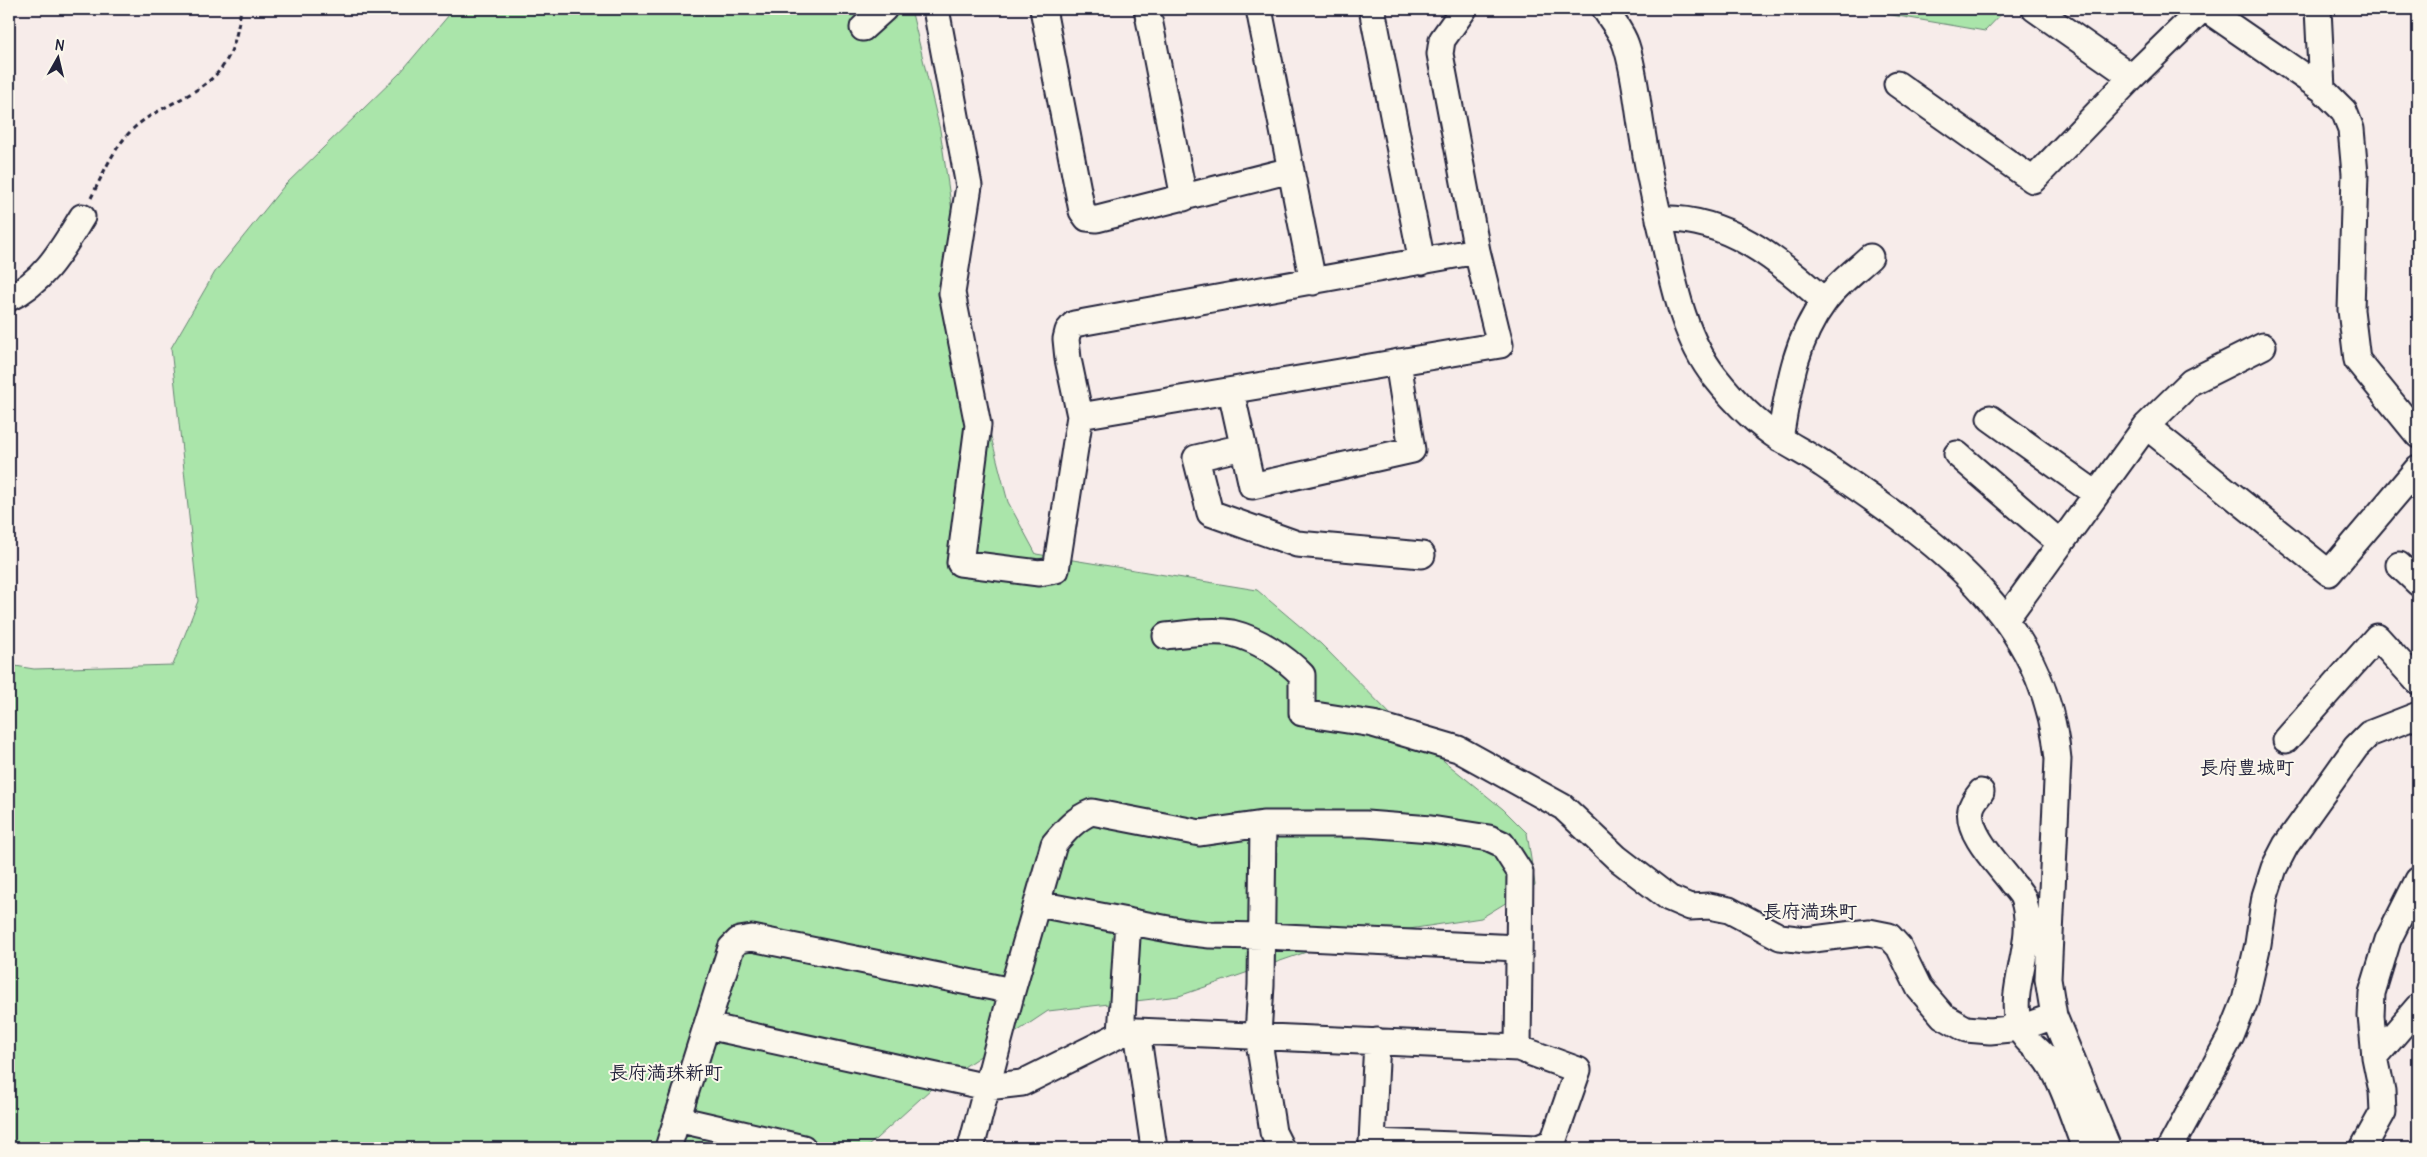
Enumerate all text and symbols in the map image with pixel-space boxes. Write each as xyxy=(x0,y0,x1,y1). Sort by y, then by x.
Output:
north arrow xyxy=(32,32,82,82)
text: N xyxy=(54,36,66,55)
district label: 長府豊城町 xyxy=(2199,755,2295,779)
district label: 長府満珠町 xyxy=(1762,899,1858,923)
district label: 長府満珠新町 xyxy=(609,1060,723,1084)

